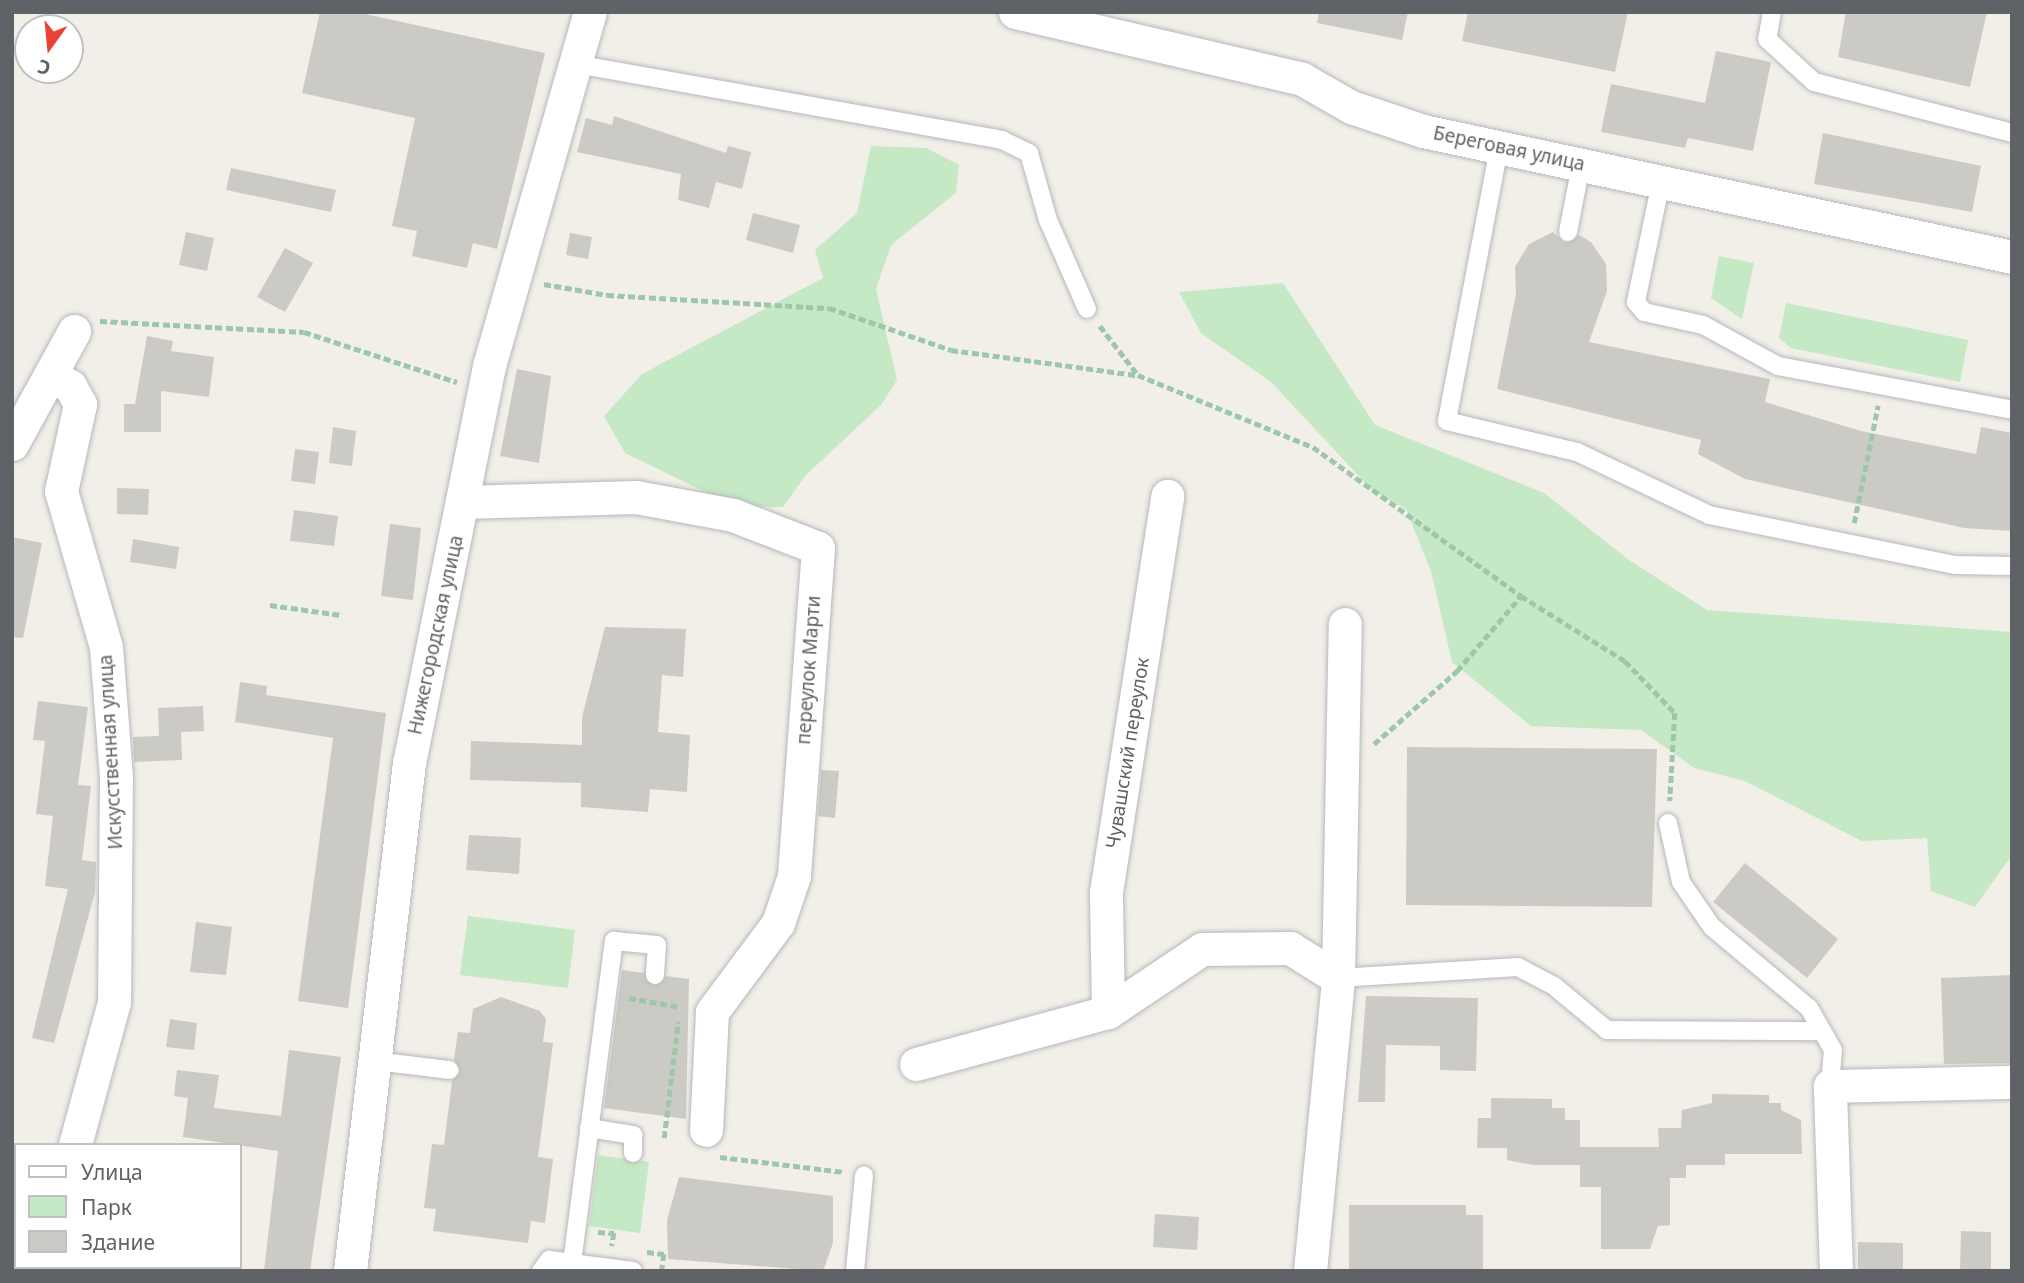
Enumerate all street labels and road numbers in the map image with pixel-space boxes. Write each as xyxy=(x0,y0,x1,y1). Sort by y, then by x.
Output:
street label: Береговая улица xyxy=(1431,122,1587,176)
street label: Нижегородская улица xyxy=(404,533,468,737)
street label: переулок Марти xyxy=(792,595,826,745)
street label: Искусственная улица xyxy=(95,654,127,850)
street label: Чувашский переулок xyxy=(1102,656,1154,850)

